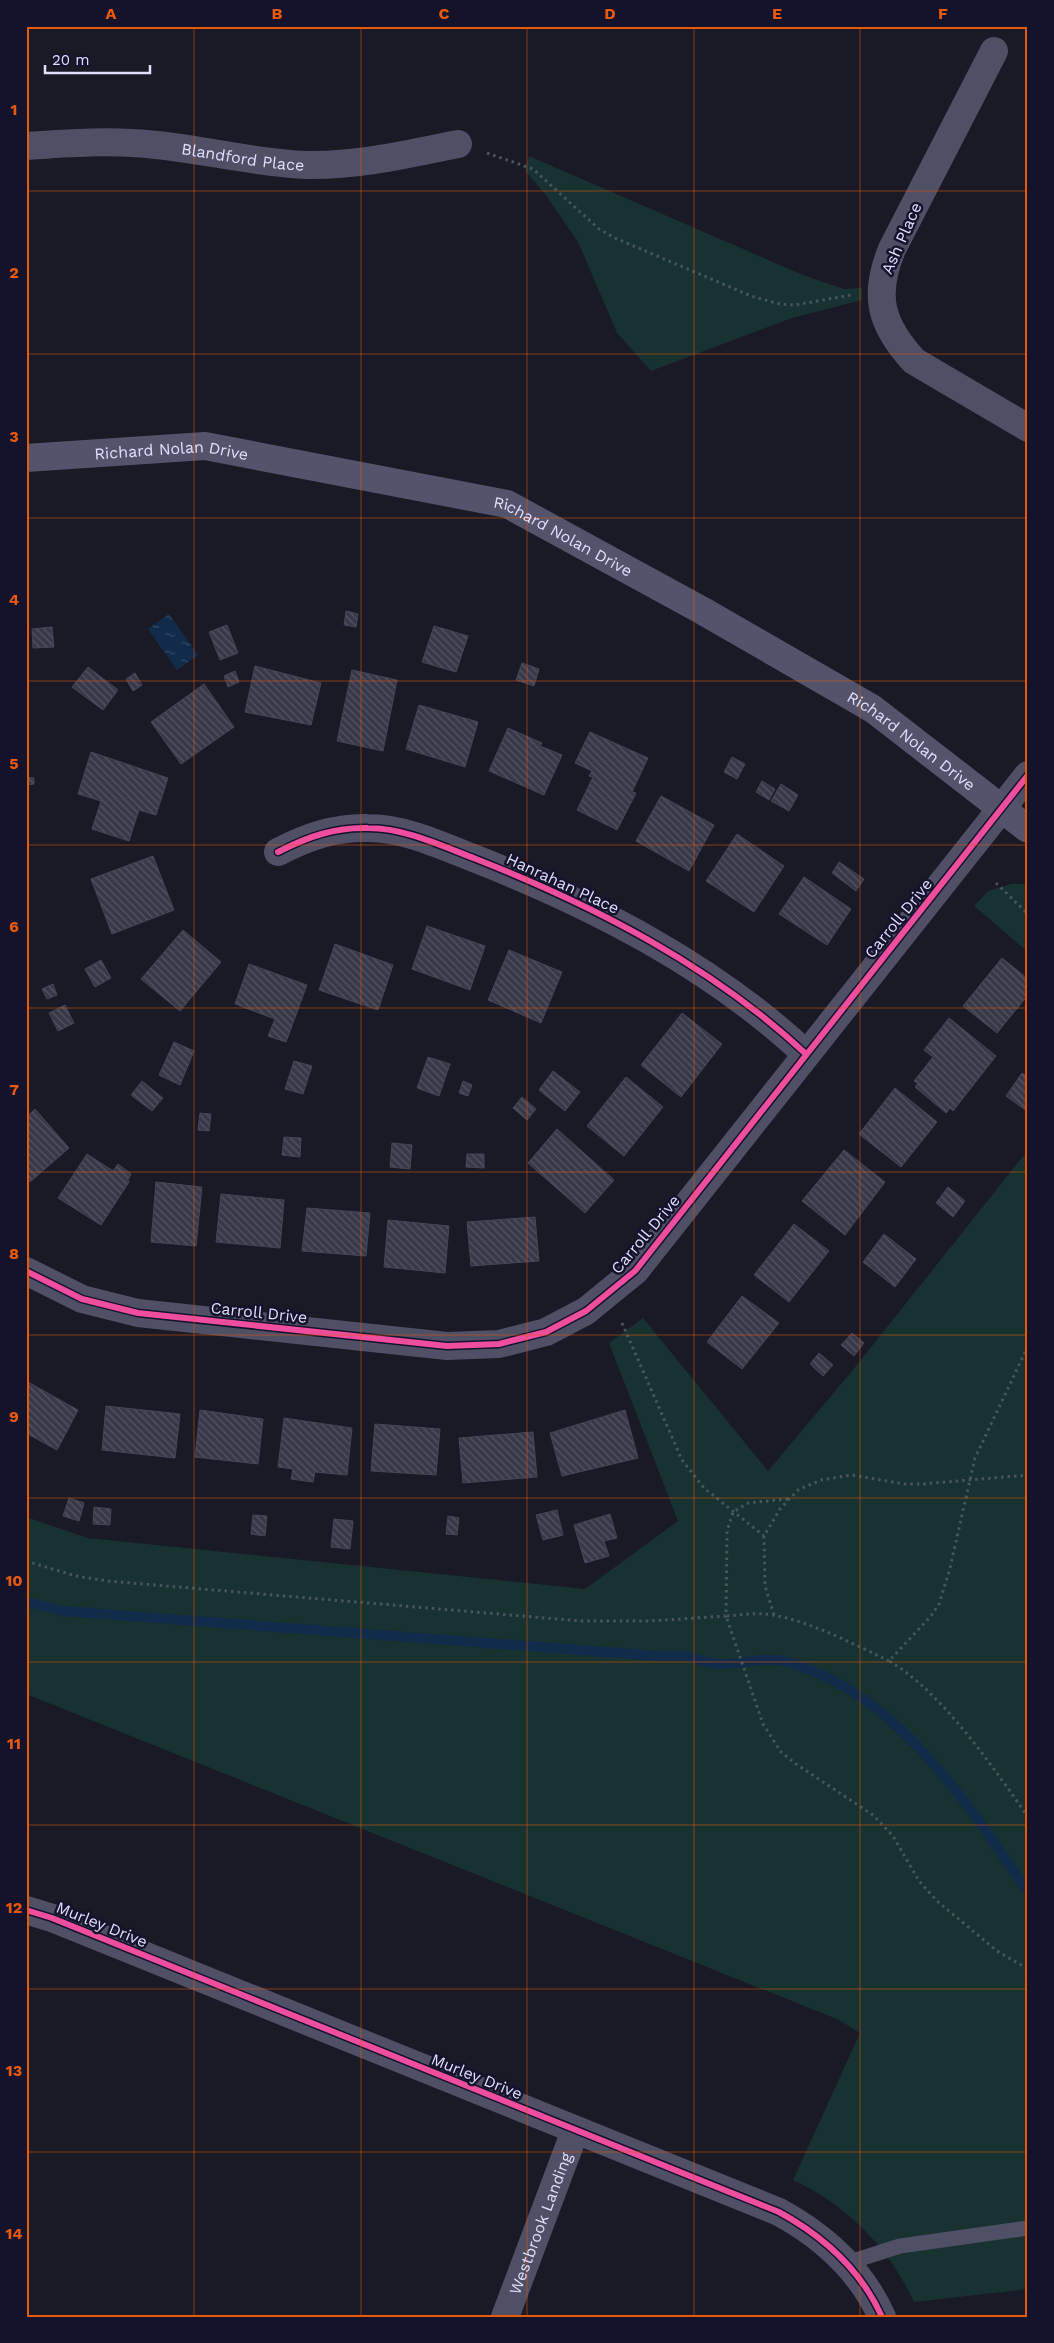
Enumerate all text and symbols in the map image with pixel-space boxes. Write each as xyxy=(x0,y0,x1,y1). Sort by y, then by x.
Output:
text: A xyxy=(106,4,117,23)
text: B xyxy=(272,4,283,23)
text: C xyxy=(439,4,450,23)
text: D xyxy=(604,4,616,23)
text: E xyxy=(772,4,782,23)
text: F xyxy=(938,4,948,23)
scale bar xyxy=(45,42,150,74)
text: 20 m xyxy=(52,51,90,69)
text: 1 xyxy=(11,100,17,119)
street label: Blandford Place xyxy=(180,139,305,175)
street label: Ash Place xyxy=(877,200,926,277)
text: 2 xyxy=(9,263,19,282)
text: 3 xyxy=(9,427,19,446)
street label: Richard Nolan Drive xyxy=(94,437,250,464)
street label: Richard Nolan Drive xyxy=(492,493,636,581)
text: 4 xyxy=(9,590,19,609)
street label: Richard Nolan Drive xyxy=(844,687,979,795)
text: 5 xyxy=(9,754,19,773)
street label: Hanrahan Place xyxy=(503,849,622,918)
street label: Carroll Drive xyxy=(861,875,936,962)
text: 6 xyxy=(9,917,19,936)
text: 7 xyxy=(9,1080,19,1099)
street label: Carroll Drive xyxy=(607,1191,684,1278)
text: 8 xyxy=(9,1244,19,1263)
street label: Carroll Drive xyxy=(210,1298,308,1327)
text: 9 xyxy=(9,1407,19,1426)
text: 10 xyxy=(5,1571,23,1590)
text: 11 xyxy=(7,1734,21,1753)
text: 12 xyxy=(6,1898,22,1917)
street label: Murley Drive xyxy=(53,1898,150,1951)
street label: Murley Drive xyxy=(428,2050,525,2103)
text: 13 xyxy=(6,2061,22,2080)
street label: Westbrook Landing xyxy=(505,2149,576,2297)
text: 14 xyxy=(5,2224,23,2243)

